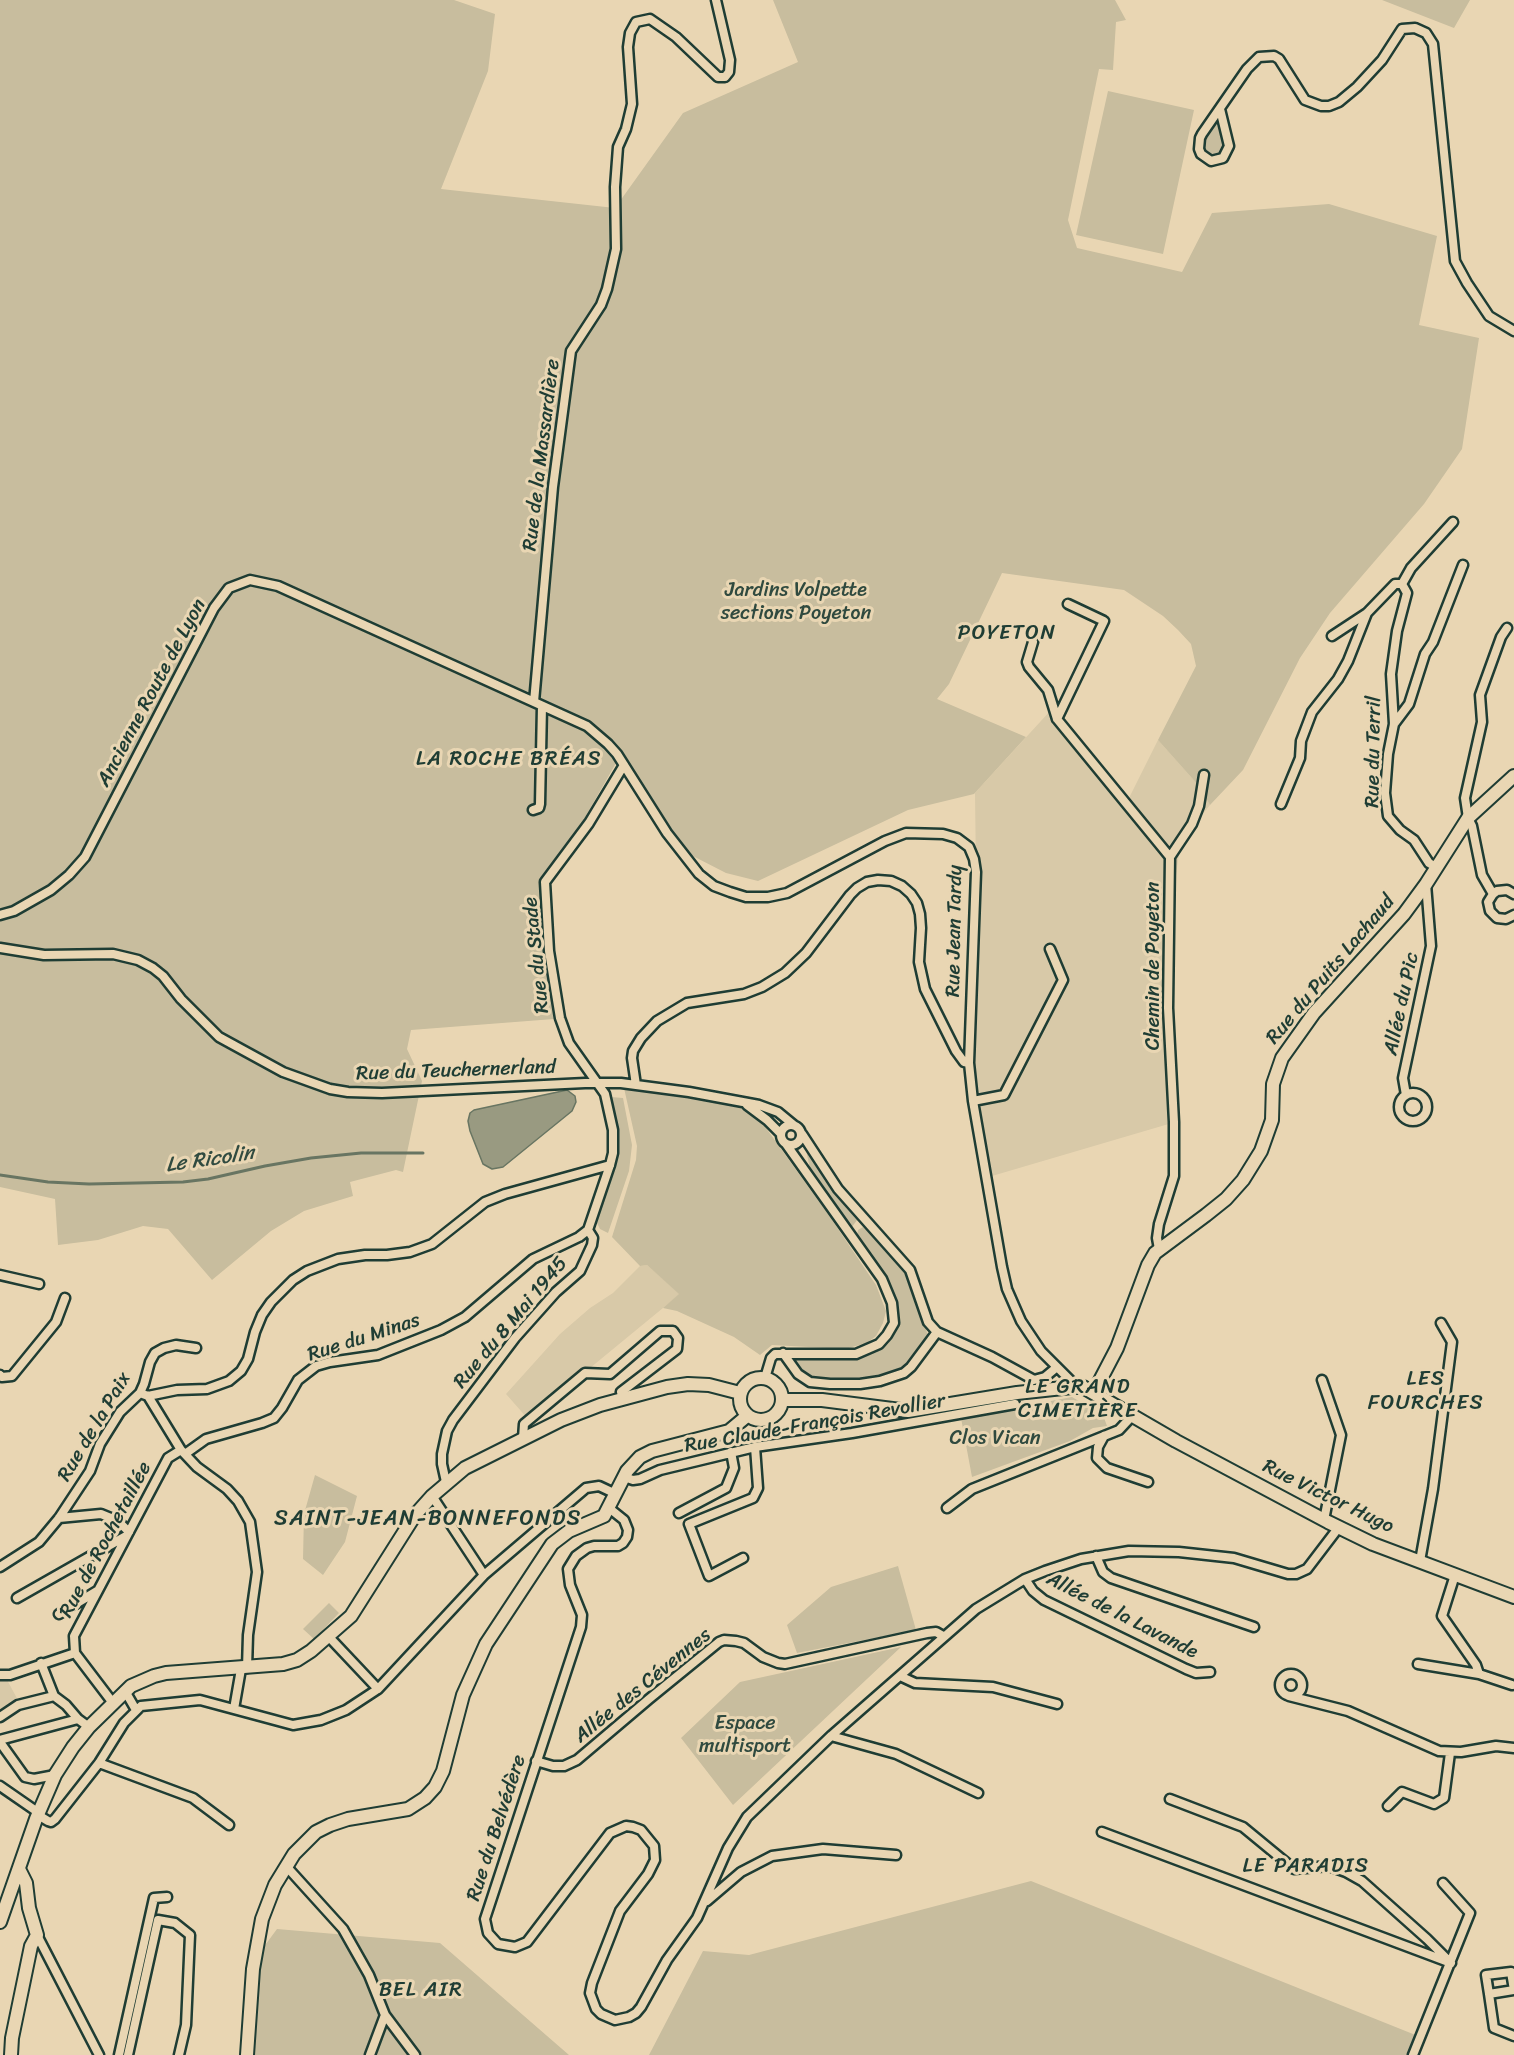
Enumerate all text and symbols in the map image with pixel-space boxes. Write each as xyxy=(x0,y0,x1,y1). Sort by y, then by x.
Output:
street label: Rue de la Massardière xyxy=(518,358,566,552)
park label: Jardins Volpette sections Poyeton xyxy=(721,579,871,626)
street label: Ancienne Route de Lyon xyxy=(92,595,212,791)
district label: POYETON xyxy=(958,621,1056,647)
street label: Rue du Terril xyxy=(1361,696,1387,808)
district label: LA ROCHE BRÉAS xyxy=(417,747,601,773)
street label: Rue Jean Tardy xyxy=(942,865,968,997)
street label: Chemin de Poyeton xyxy=(1142,882,1166,1050)
street label: Rue du Puits Lachaud xyxy=(1262,891,1400,1049)
street label: Rue du Stade xyxy=(519,896,555,1014)
street label: Allée du Pic xyxy=(1379,950,1425,1058)
street label: Rue du Teuchernerland xyxy=(356,1056,556,1086)
water label: Le Ricolin xyxy=(164,1141,256,1179)
street label: Rue du 8 Mai 1945 xyxy=(449,1252,573,1394)
street label: Rue du Minas xyxy=(305,1309,423,1367)
district label: LES FOURCHES xyxy=(1368,1367,1484,1417)
street label: Rue de la Paix xyxy=(53,1368,137,1486)
district label: LE GRAND CIMETIÈRE xyxy=(1019,1375,1137,1425)
street label: Rue Claude-François Revollier xyxy=(683,1389,947,1459)
park label: Clos Vican xyxy=(950,1427,1040,1451)
street label: Rue Victor Hugo xyxy=(1258,1455,1398,1539)
street label: Rue de Rochetaillée xyxy=(55,1458,157,1622)
district label: SAINT-JEAN-BONNEFONDS xyxy=(276,1506,580,1532)
street label: Allée de la Lavande xyxy=(1042,1567,1202,1665)
street label: Allée des Cévennes xyxy=(570,1624,716,1748)
park label: Espace multisport xyxy=(699,1712,791,1759)
street label: Rue du Belvédère xyxy=(462,1752,532,1904)
district label: LE PARADIS xyxy=(1243,1854,1369,1880)
district label: BEL AIR xyxy=(380,1978,462,2004)

